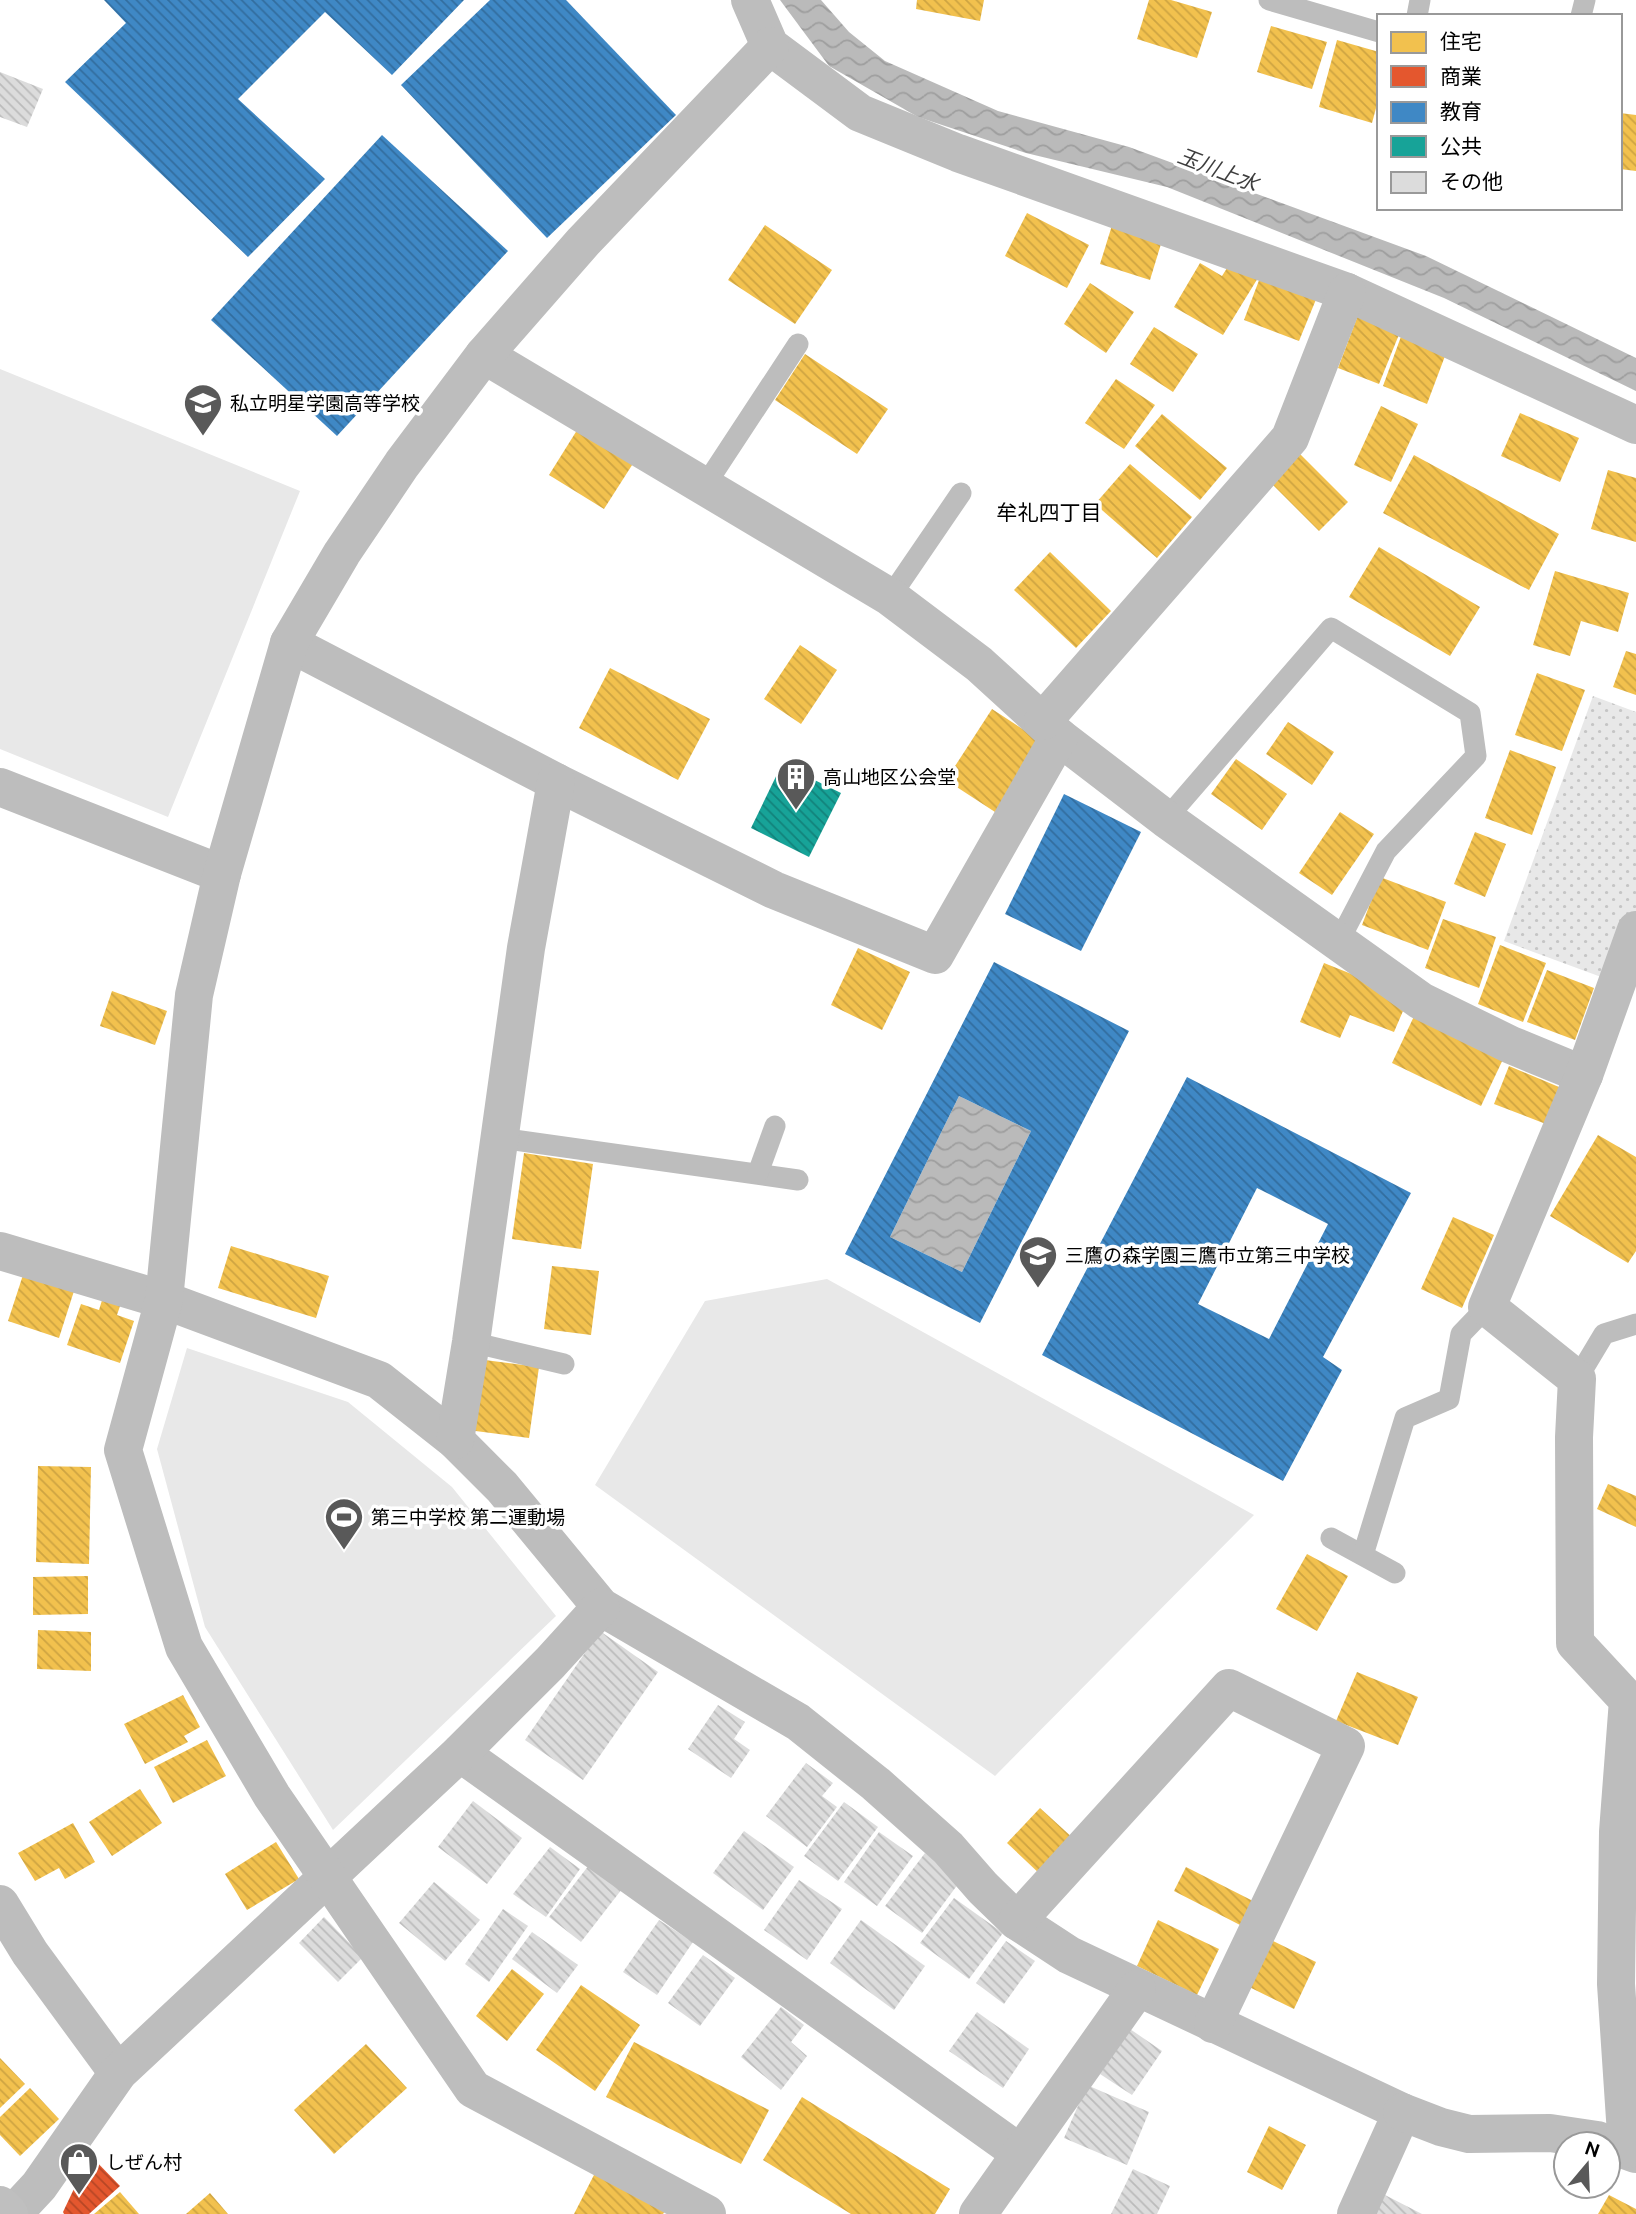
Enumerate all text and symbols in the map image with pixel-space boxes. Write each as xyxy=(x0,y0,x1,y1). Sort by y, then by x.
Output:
legend xyxy=(1377,14,1622,210)
text: 住宅 xyxy=(1440,29,1482,53)
text: 商業 xyxy=(1440,64,1482,88)
text: 教育 xyxy=(1440,99,1482,123)
text: 公共 xyxy=(1440,134,1482,158)
water label: 玉川上水 xyxy=(1175,143,1264,196)
text: その他 xyxy=(1440,169,1503,193)
school or university icon: 私立明星学園高等学校 xyxy=(182,382,224,437)
place label: 私立明星学園高等学校 xyxy=(230,392,420,414)
district label: 牟礼四丁目 xyxy=(997,500,1102,524)
building icon: 高山地区公会堂 xyxy=(775,756,817,811)
place label: 高山地区公会堂 xyxy=(823,766,956,788)
school or university icon: 三鷹の森学園三鷹市立第三中学校 xyxy=(1017,1234,1059,1289)
place label: 三鷹の森学園三鷹市立第三中学校 xyxy=(1065,1244,1350,1266)
sports icon: 第三中学校 第二運動場 xyxy=(323,1496,365,1551)
place label: 第三中学校 第二運動場 xyxy=(371,1506,565,1528)
north arrow xyxy=(1552,2130,1622,2200)
text: N xyxy=(1582,2136,1603,2162)
shop icon: しぜん村 xyxy=(58,2141,100,2196)
place label: しぜん村 xyxy=(106,2151,182,2173)

